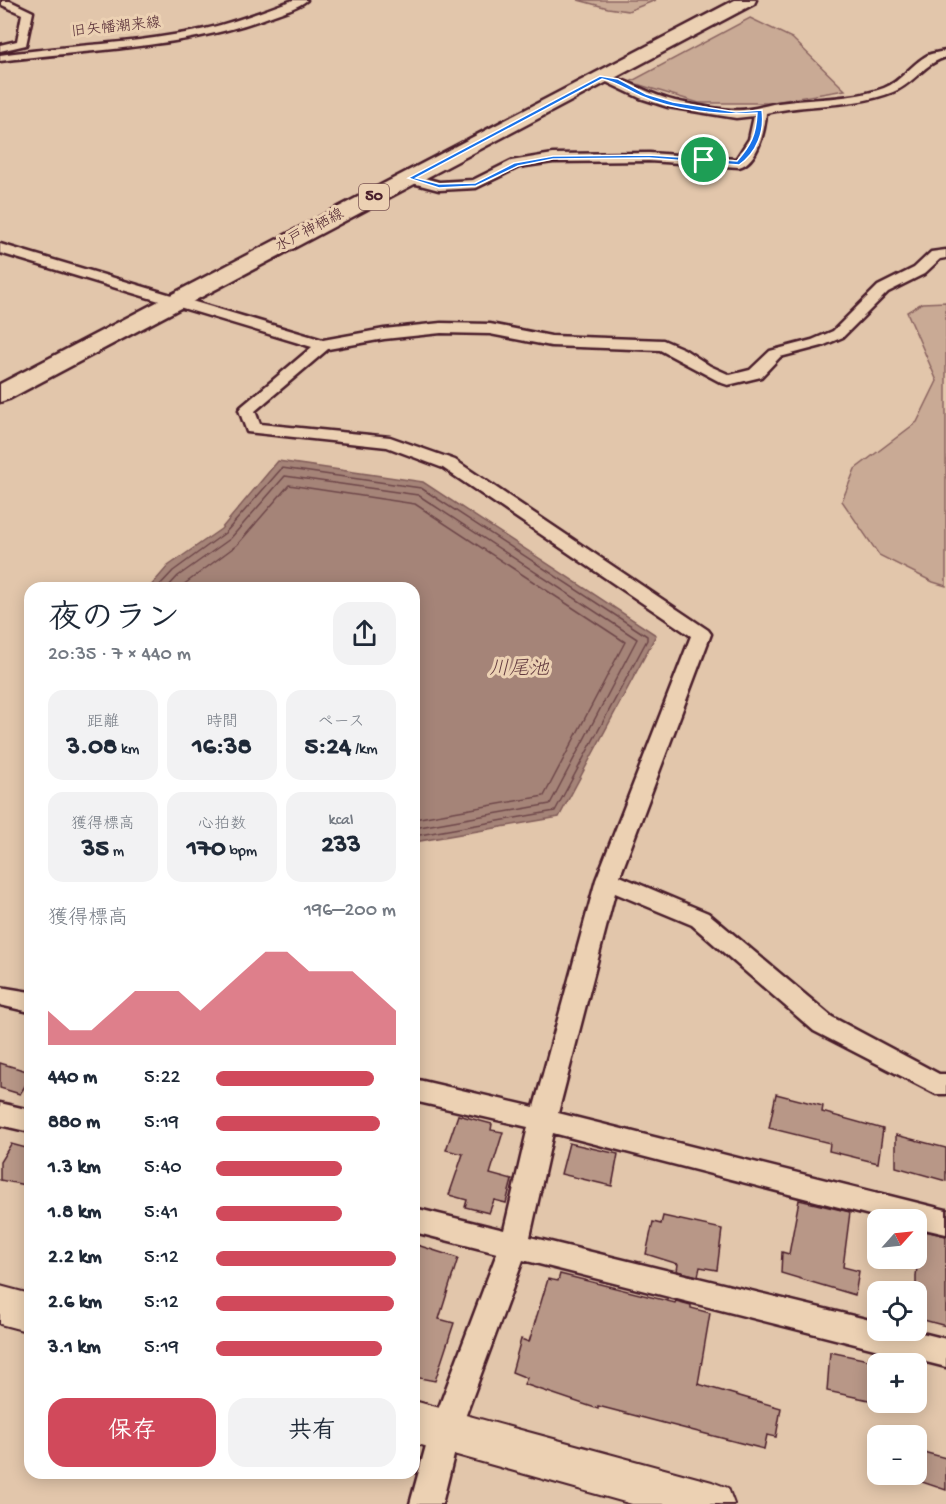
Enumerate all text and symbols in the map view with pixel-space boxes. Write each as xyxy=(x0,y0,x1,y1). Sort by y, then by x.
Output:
street label: 旧矢幡潮来線 xyxy=(70,13,162,42)
pin xyxy=(678,134,729,185)
icon: arrive xyxy=(687,143,720,176)
road number: 50 xyxy=(359,184,389,210)
street label: 水戸神栖線 xyxy=(272,205,347,257)
text: 夜のラン xyxy=(48,602,180,640)
button: share xyxy=(333,602,396,665)
text: 20:35 · 7 × 440 m xyxy=(48,644,191,667)
water label: 川尾池 xyxy=(489,658,550,682)
text: 距離 xyxy=(87,714,119,733)
text: 時間 xyxy=(206,714,238,733)
text: ペース xyxy=(317,714,365,733)
text: 3.08 xyxy=(67,733,117,764)
text: 16:38 xyxy=(192,733,252,764)
text: 5:24 xyxy=(304,733,351,764)
text: km xyxy=(117,741,139,760)
text: /km xyxy=(351,741,378,760)
text: kcal xyxy=(329,812,353,831)
text: 獲得標高 xyxy=(71,816,135,835)
text: 心拍数 xyxy=(198,816,246,835)
text: 233 xyxy=(321,831,361,862)
text: 35 xyxy=(82,835,109,866)
text: 170 xyxy=(187,835,226,866)
text: m xyxy=(109,843,124,862)
text: bpm xyxy=(226,843,257,862)
text: 196–200 m xyxy=(304,900,396,923)
text: 獲得標高 xyxy=(48,908,128,931)
text: 440 m xyxy=(48,1067,97,1090)
text: 5:22 xyxy=(144,1067,180,1090)
text: 880 m xyxy=(48,1112,100,1135)
text: 5:19 xyxy=(144,1112,179,1135)
text: 1.3 km xyxy=(48,1157,101,1180)
text: 5:40 xyxy=(144,1157,182,1180)
text: 1.8 km xyxy=(48,1202,101,1225)
text: 5:41 xyxy=(144,1202,178,1225)
north arrow xyxy=(867,1209,927,1269)
map controls xyxy=(867,1209,927,1485)
text: 2.2 km xyxy=(48,1247,102,1270)
text: 5:12 xyxy=(144,1247,179,1270)
button: locate xyxy=(867,1281,927,1341)
text: 2.6 km xyxy=(48,1292,102,1315)
text: 5:12 xyxy=(144,1292,179,1315)
text: 3.1 km xyxy=(48,1337,101,1360)
text: 5:19 xyxy=(144,1337,179,1360)
button: + xyxy=(867,1353,927,1413)
button: 保存 xyxy=(48,1398,216,1467)
button: 共有 xyxy=(228,1398,396,1467)
button: − xyxy=(867,1425,927,1485)

